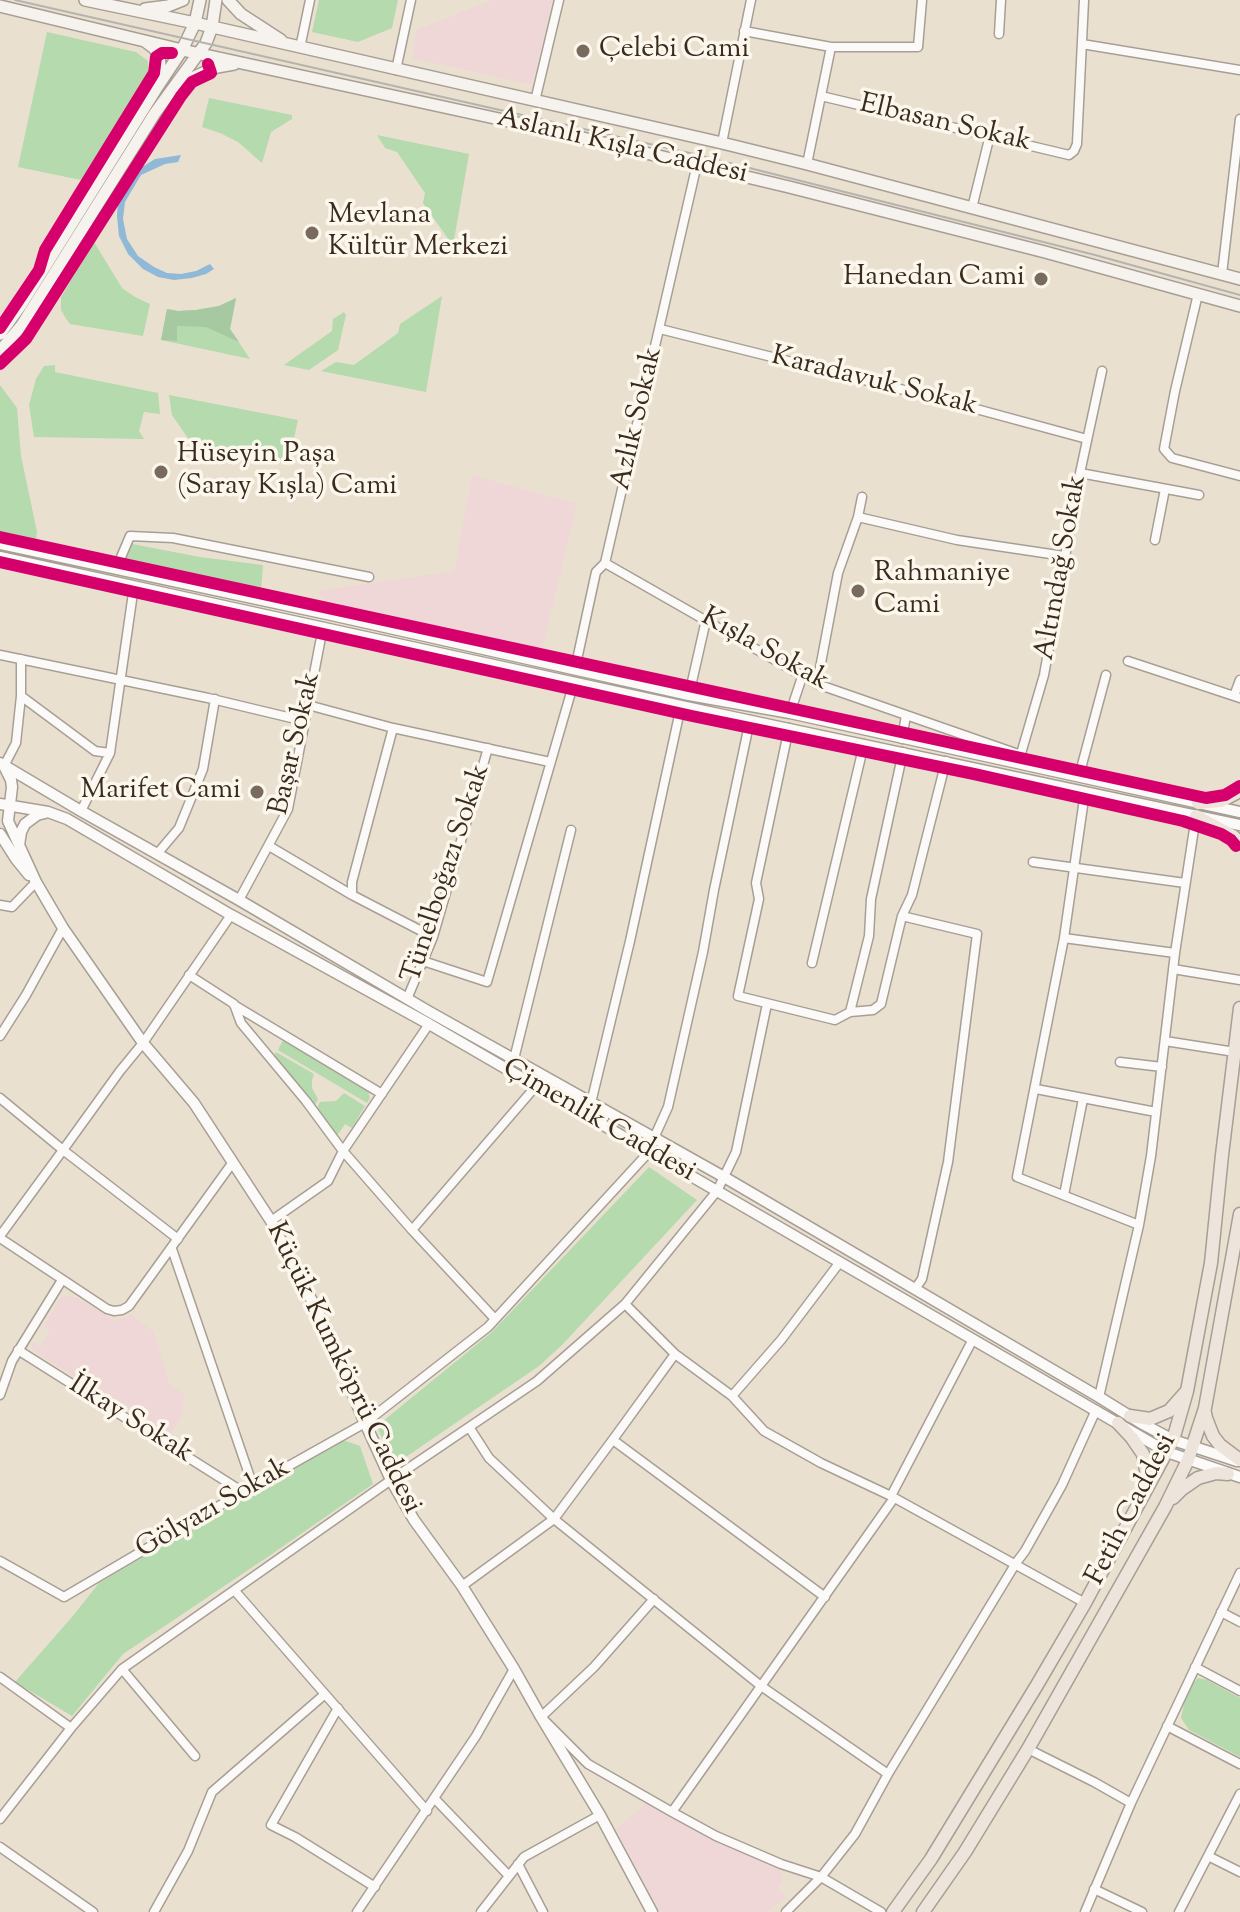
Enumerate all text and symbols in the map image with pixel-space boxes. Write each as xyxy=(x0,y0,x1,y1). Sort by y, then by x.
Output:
place label: Çelebi Cami xyxy=(599,34,749,68)
marker: Çelebi Cami xyxy=(574,42,592,60)
street label: Elbasan Sokak xyxy=(856,89,1034,161)
street label: Aslanlı Kışla Caddesi xyxy=(493,103,751,193)
place label: Mevlana Kültür Merkezi xyxy=(328,200,508,266)
marker: Mevlana Kültür Merkezi xyxy=(303,224,321,242)
place label: Hanedan Cami xyxy=(843,262,1025,296)
marker: Hanedan Cami xyxy=(1032,270,1050,288)
street label: Karadavuk Sokak xyxy=(767,341,981,425)
street label: Azlık Sokak xyxy=(606,344,672,494)
place label: Hüseyin Paşa (Saray Kışla) Cami xyxy=(177,439,397,505)
marker: Hüseyin Paşa (Saray Kışla) Cami xyxy=(152,463,170,481)
street label: Altındağ Sokak xyxy=(1030,473,1096,663)
place label: Rahmaniye Cami xyxy=(874,558,1010,624)
marker: Rahmaniye Cami xyxy=(849,582,867,600)
street label: Kışla Sokak xyxy=(694,602,834,700)
street label: Başar Sokak xyxy=(264,669,330,819)
street label: Tünelboğazı Sokak xyxy=(397,761,499,987)
place label: Marifet Cami xyxy=(81,775,241,809)
marker: Marifet Cami xyxy=(248,783,266,801)
street label: Çimenlik Caddesi xyxy=(495,1053,701,1191)
street label: Küçük Kumköprü Caddesi xyxy=(257,1218,427,1520)
street label: İlkay Sokak xyxy=(62,1370,198,1472)
street label: Fetih Caddesi xyxy=(1080,1429,1186,1591)
street label: Gölyazı Sokak xyxy=(131,1452,297,1568)

